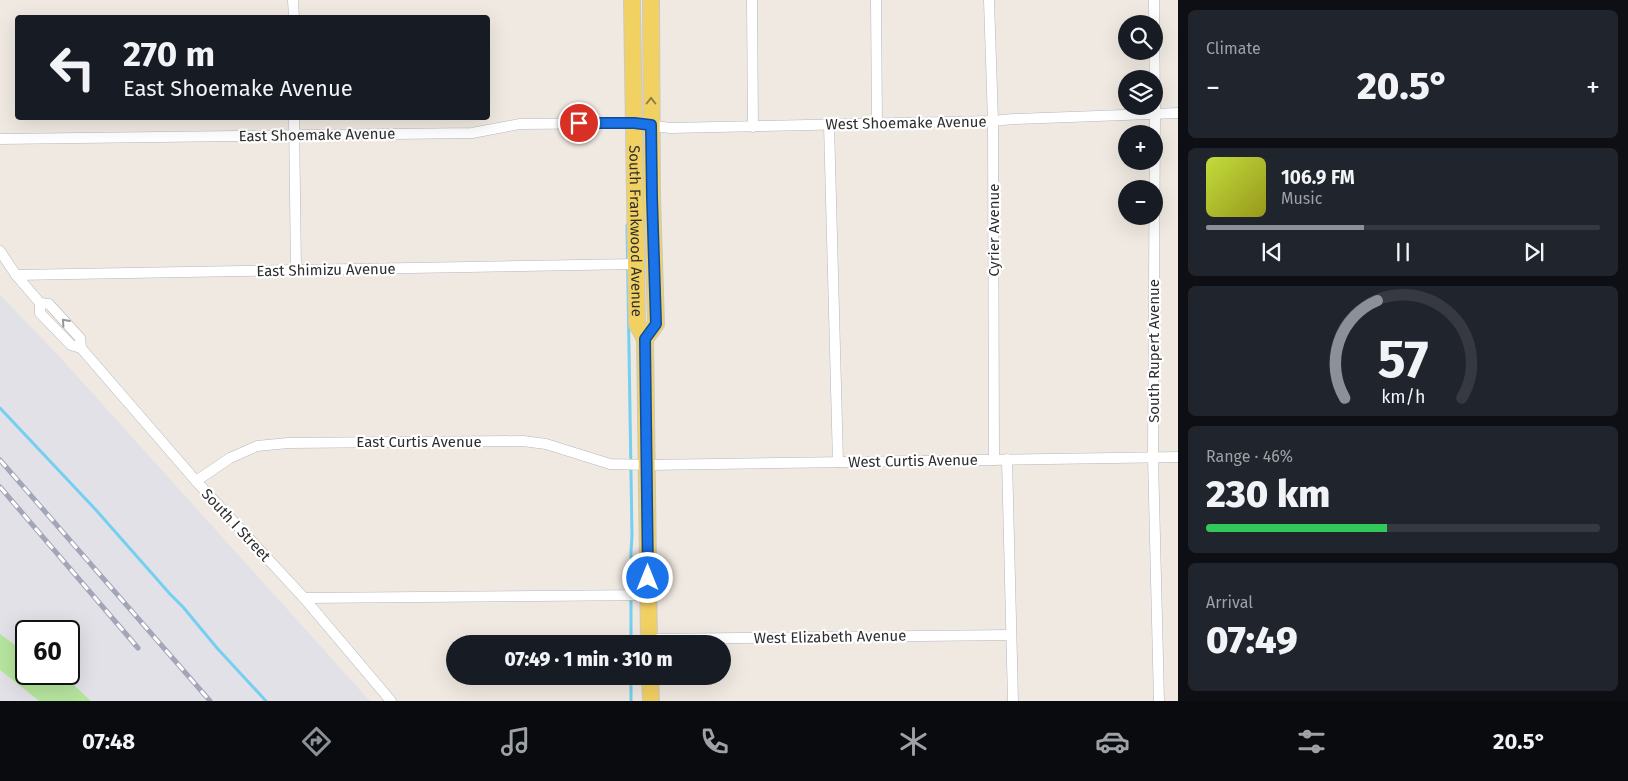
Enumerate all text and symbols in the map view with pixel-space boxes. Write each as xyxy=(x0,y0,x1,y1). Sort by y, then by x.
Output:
map controls xyxy=(1118,15,1163,225)
button: search xyxy=(1118,15,1163,60)
text: 270 m xyxy=(123,33,215,75)
icon: left xyxy=(40,35,105,100)
text: Climate xyxy=(1206,39,1261,58)
text: 20.5° xyxy=(1357,63,1449,109)
button: layers xyxy=(1118,70,1163,115)
text: − xyxy=(1206,71,1220,104)
text: + xyxy=(1586,71,1600,104)
text: East Shoemake Avenue xyxy=(123,75,353,102)
one-way arrow xyxy=(646,97,656,105)
pin xyxy=(558,102,600,144)
icon: arrive xyxy=(565,109,593,137)
street label: West Shoemake Avenue xyxy=(825,113,987,133)
street label: East Shoemake Avenue xyxy=(239,125,395,145)
button: + xyxy=(1118,125,1163,170)
street label: South Frankwood Avenue xyxy=(625,145,646,317)
text: 106.9 FM xyxy=(1281,166,1355,189)
button: − xyxy=(1118,180,1163,225)
street label: Cyrier Avenue xyxy=(985,184,1003,276)
text: Music xyxy=(1281,189,1322,208)
icon: previous xyxy=(1258,238,1286,266)
icon: pause xyxy=(1389,238,1417,266)
icon: next xyxy=(1520,238,1548,266)
street label: East Shimizu Avenue xyxy=(256,260,396,280)
street label: South Rupert Avenue xyxy=(1145,279,1163,423)
one-way arrow xyxy=(62,318,71,327)
text: 57 xyxy=(1378,328,1428,391)
text: km/h xyxy=(1381,386,1425,408)
street label: East Curtis Avenue xyxy=(356,433,482,451)
text: Range · 46% xyxy=(1206,447,1293,466)
street label: West Curtis Avenue xyxy=(848,451,978,471)
text: 230 km xyxy=(1206,471,1330,517)
street label: South I Street xyxy=(198,485,275,566)
position arrow xyxy=(621,551,673,603)
text: Arrival xyxy=(1206,593,1253,612)
text: 07:49 xyxy=(1206,617,1298,663)
speed limit sign: 60 xyxy=(15,620,80,685)
street label: West Elizabeth Avenue xyxy=(753,627,907,647)
text: 07:49 · 1 min · 310 m xyxy=(505,648,673,671)
icon: directions xyxy=(299,724,334,759)
icon: music xyxy=(498,724,533,759)
icon: phone xyxy=(697,724,732,759)
icon: climate xyxy=(896,724,931,759)
icon: car xyxy=(1095,724,1130,759)
icon: filters xyxy=(1294,724,1329,759)
text: 07:48 xyxy=(82,728,135,755)
text: 20.5° xyxy=(1493,728,1546,755)

